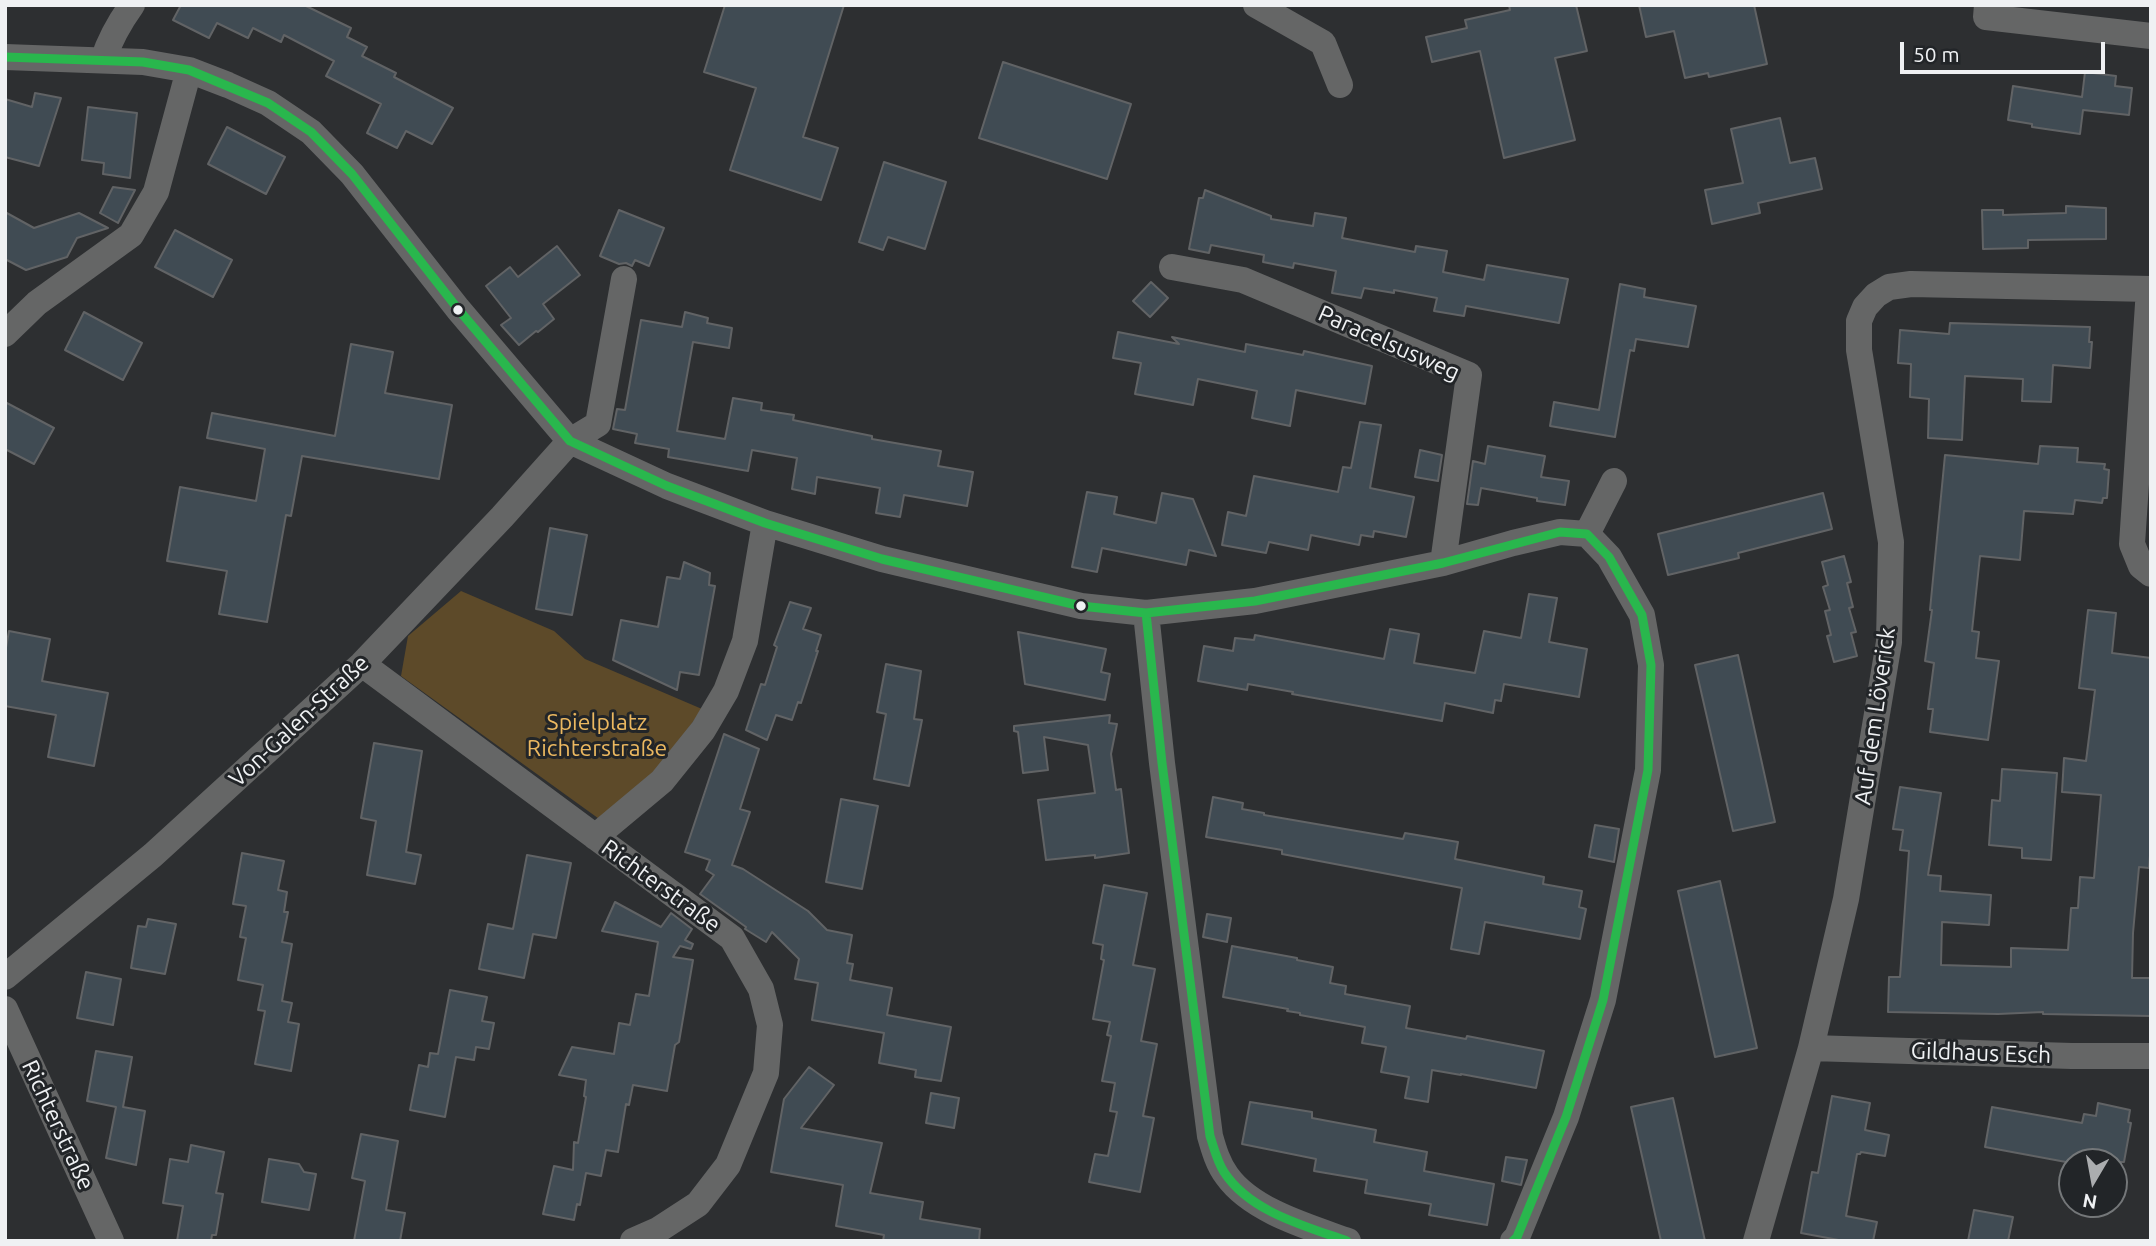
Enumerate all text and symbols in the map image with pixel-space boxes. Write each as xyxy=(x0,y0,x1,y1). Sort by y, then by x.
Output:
scale bar xyxy=(1904,28,2109,72)
text: 50 m xyxy=(1913,42,1960,66)
street label: Paracelsusweg xyxy=(1314,299,1464,387)
unlabelled marker xyxy=(451,303,465,317)
unlabelled marker xyxy=(1074,599,1088,613)
street label: Auf dem Löverick xyxy=(1849,625,1901,807)
street label: Von-Galen-Straße xyxy=(223,649,375,793)
park label: Spielplatz Richterstraße xyxy=(527,708,667,762)
street label: Richterstraße xyxy=(596,834,726,938)
street label: Gildhaus Esch xyxy=(1910,1037,2052,1069)
street label: Richterstraße xyxy=(16,1056,100,1194)
north arrow xyxy=(2058,1148,2128,1218)
text: N xyxy=(2081,1190,2099,1214)

